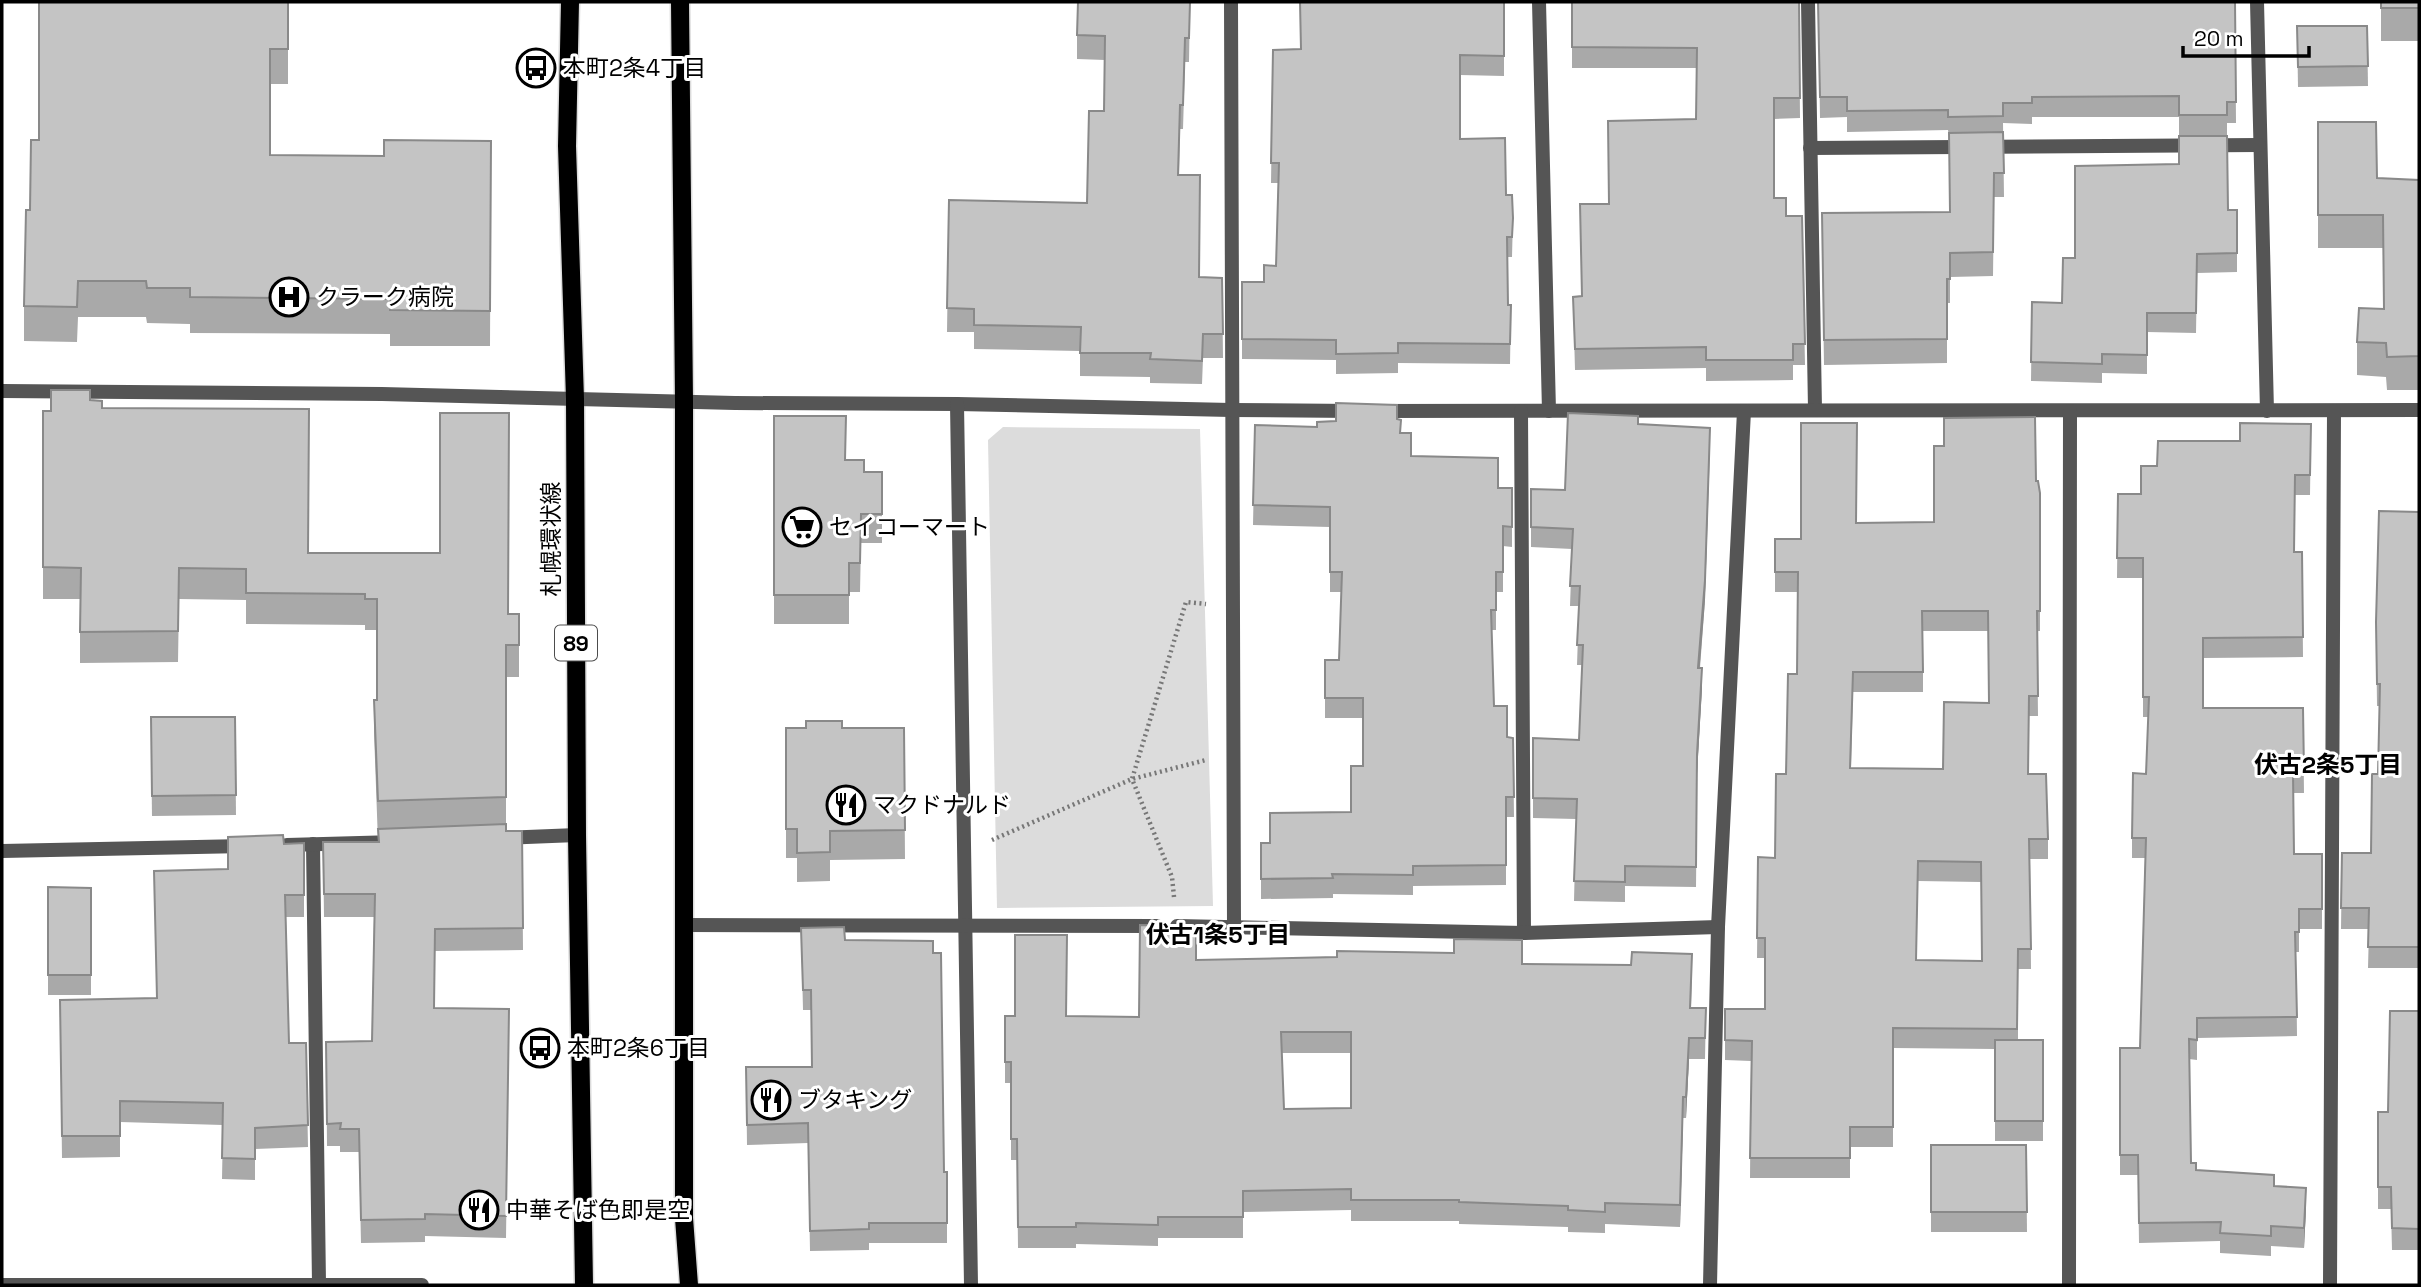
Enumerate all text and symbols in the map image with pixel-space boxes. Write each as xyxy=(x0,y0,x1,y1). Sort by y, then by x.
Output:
scale bar xyxy=(2183,14,2309,58)
text: 20 m xyxy=(2194,25,2244,52)
bus stop icon: 本町2条4丁目 xyxy=(515,47,557,89)
place label: 本町2条4丁目 xyxy=(563,53,706,83)
hospital icon: クラーク病院 xyxy=(268,276,310,318)
place label: クラーク病院 xyxy=(316,282,454,312)
street label: 札幌環状線 xyxy=(536,482,566,597)
supermarket icon: セイコーマート xyxy=(781,506,823,548)
place label: セイコーマート xyxy=(829,512,990,542)
road number: 89 xyxy=(555,626,597,660)
district label: 伏古2条5丁目 xyxy=(2254,749,2402,780)
restaurant icon: マクドナルド xyxy=(825,784,867,826)
place label: マクドナルド xyxy=(873,790,1011,820)
district label: 伏古1条5丁目 xyxy=(1145,919,1291,950)
bus stop icon: 本町2条6丁目 xyxy=(519,1027,561,1069)
place label: 本町2条6丁目 xyxy=(567,1033,710,1063)
restaurant icon: ブタキング xyxy=(750,1079,792,1121)
place label: ブタキング xyxy=(798,1085,912,1115)
restaurant icon: 中華そば色即是空 xyxy=(458,1189,500,1231)
place label: 中華そば色即是空 xyxy=(506,1195,690,1225)

